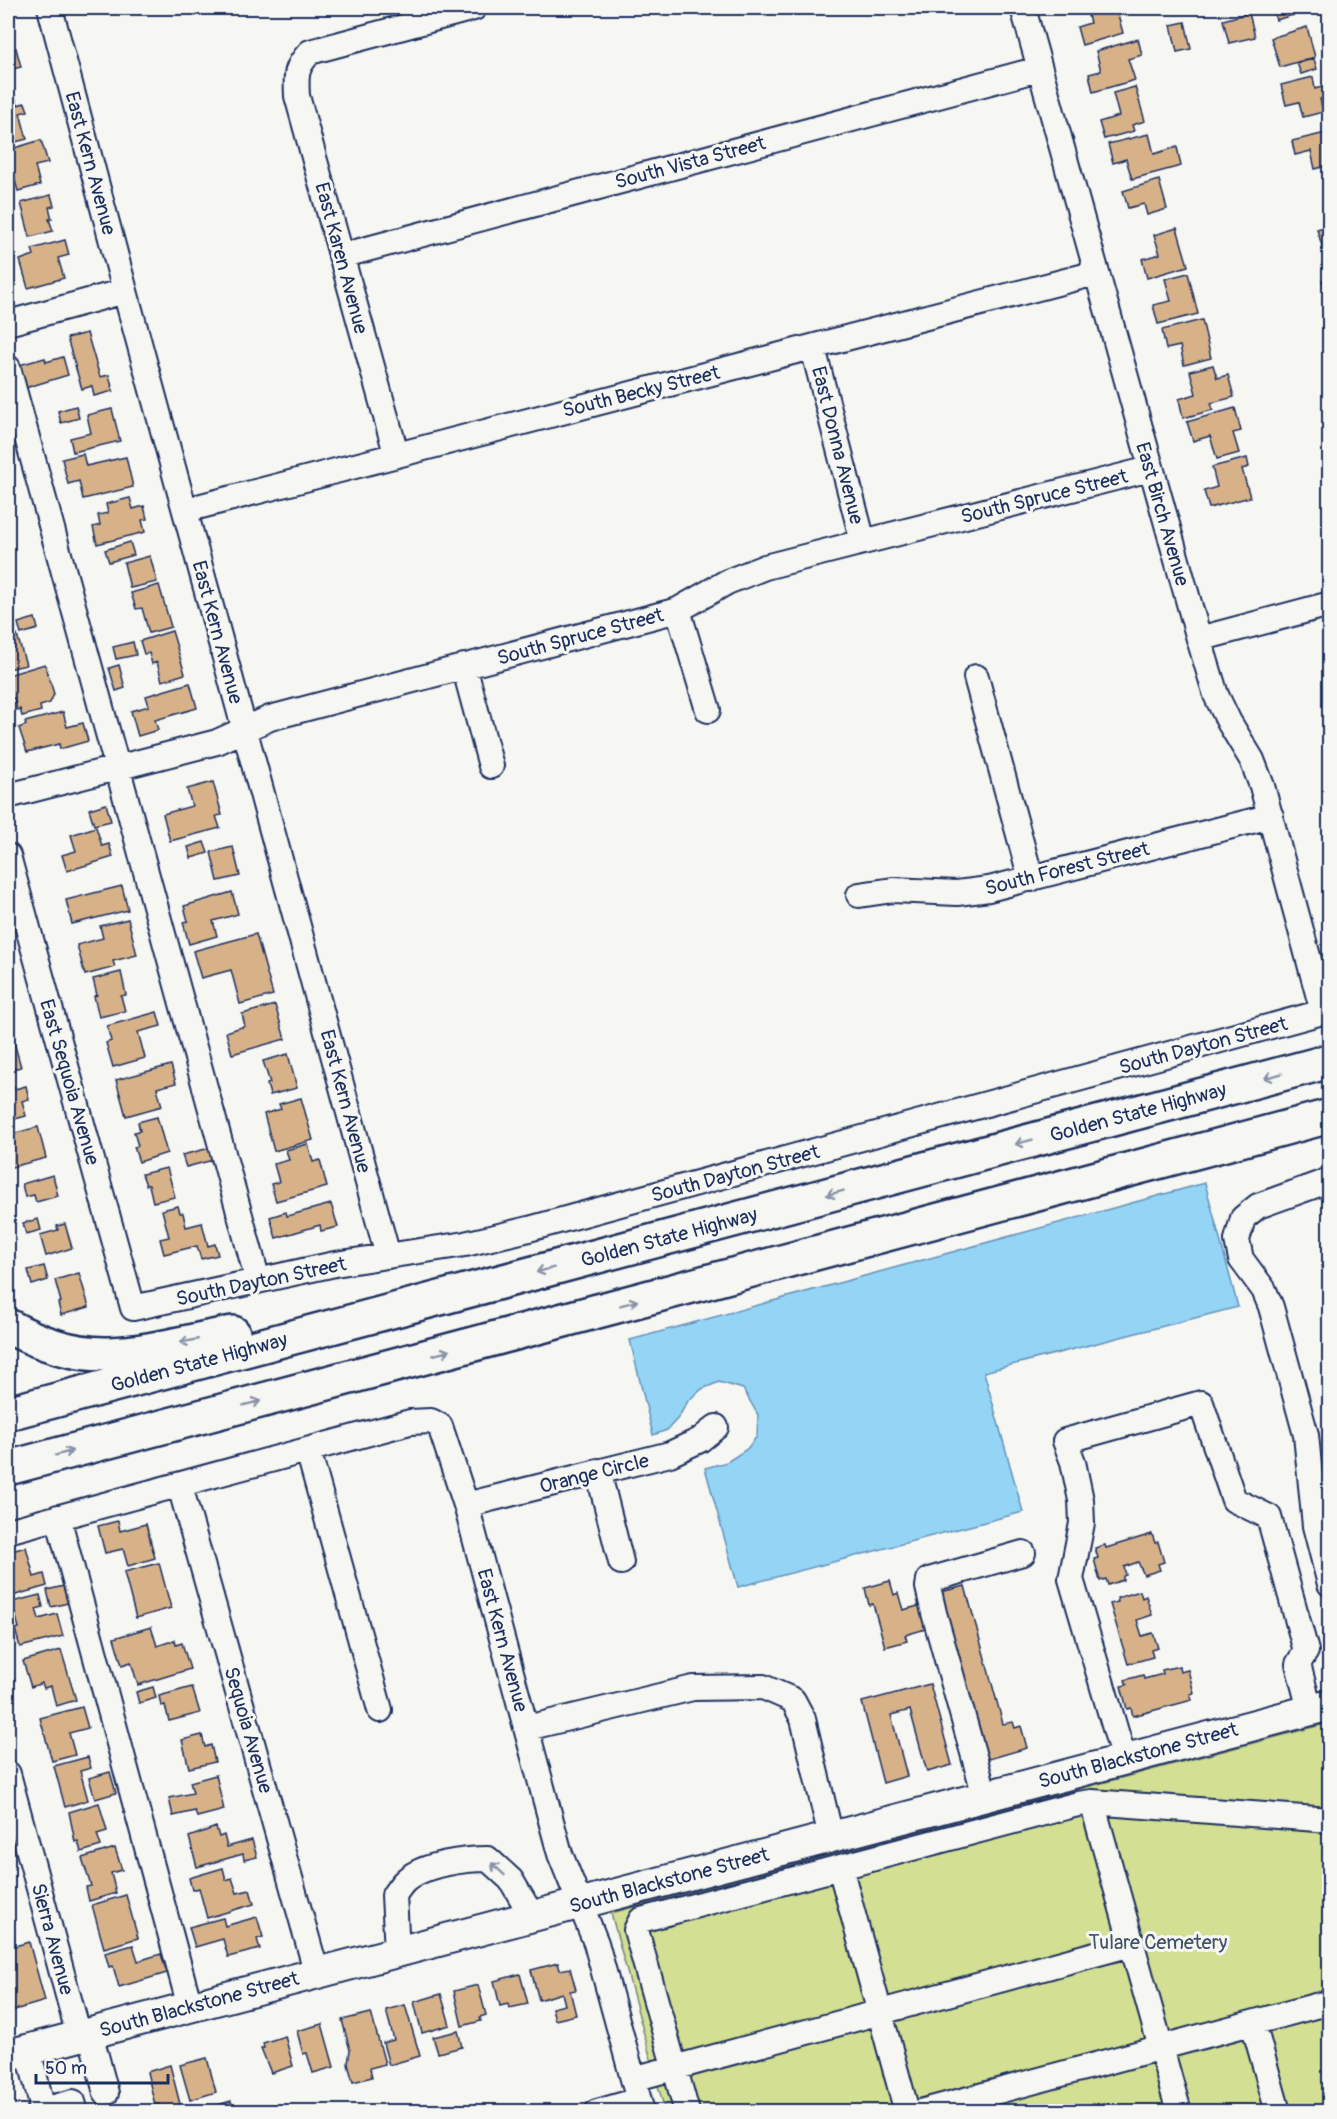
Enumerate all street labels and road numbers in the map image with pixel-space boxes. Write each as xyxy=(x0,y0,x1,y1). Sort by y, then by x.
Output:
street label: East Kern Avenue xyxy=(59,89,122,238)
street label: South Vista Street xyxy=(612,130,769,195)
street label: East Karen Avenue xyxy=(309,180,374,337)
street label: South Becky Street xyxy=(560,360,723,423)
street label: East Donna Avenue xyxy=(806,364,869,527)
street label: East Birch Avenue xyxy=(1130,439,1195,589)
street label: South Spruce Street xyxy=(958,463,1131,529)
street label: East Kern Avenue xyxy=(186,558,249,707)
street label: South Spruce Street xyxy=(494,602,667,671)
street label: South Forest Street xyxy=(982,836,1153,901)
street label: East Sequoia Avenue xyxy=(34,996,105,1168)
street label: South Dayton Street xyxy=(1116,1011,1291,1080)
street label: East Kern Avenue xyxy=(314,1027,377,1176)
street label: Golden State Highway xyxy=(1047,1077,1230,1148)
street label: South Dayton Street xyxy=(648,1139,823,1208)
street label: Golden State Highway xyxy=(578,1202,761,1273)
street label: South Dayton Street xyxy=(174,1251,349,1312)
street label: Golden State Highway xyxy=(108,1327,291,1398)
street label: Orange Circle xyxy=(537,1448,652,1499)
street label: East Kern Avenue xyxy=(471,1566,534,1715)
street label: Sequoia Avenue xyxy=(219,1664,279,1796)
street label: South Blackstone Street xyxy=(1036,1717,1241,1794)
street label: South Blackstone Street xyxy=(567,1842,772,1919)
street label: Sierra Avenue xyxy=(26,1881,79,1998)
street label: South Blackstone Street xyxy=(97,1966,302,2043)

